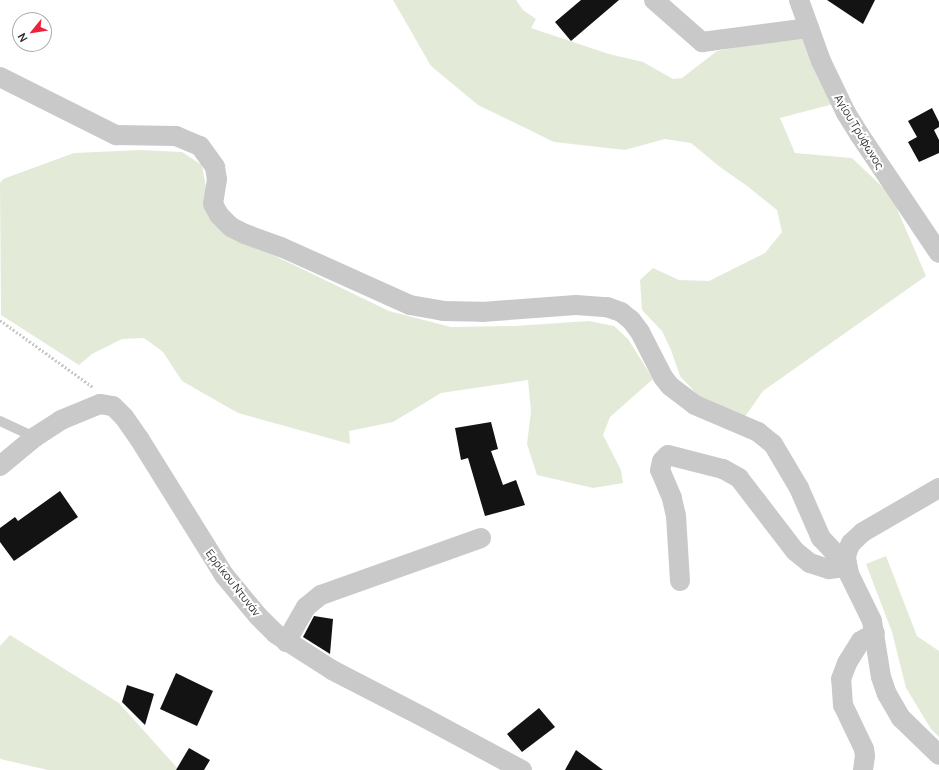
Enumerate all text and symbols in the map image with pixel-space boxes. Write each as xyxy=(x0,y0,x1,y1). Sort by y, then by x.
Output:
north arrow xyxy=(12,12,52,52)
text: N xyxy=(14,31,31,45)
street label: Αγίου Τρύφωνος xyxy=(832,92,886,172)
street label: Ερρίκου Ντυνάν xyxy=(203,547,263,619)

